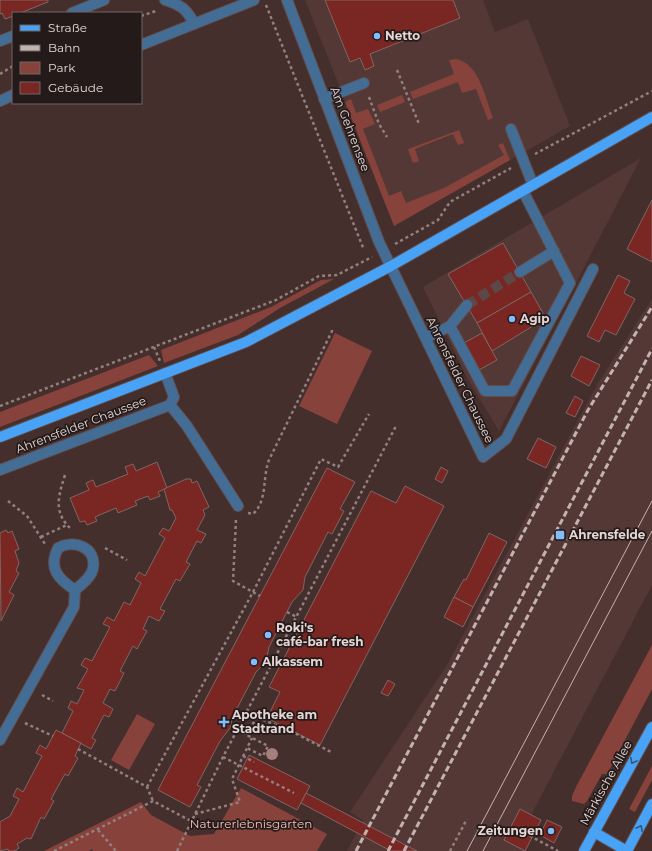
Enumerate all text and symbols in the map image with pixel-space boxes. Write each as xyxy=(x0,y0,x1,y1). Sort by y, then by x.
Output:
legend xyxy=(12,12,142,104)
text: Straße xyxy=(48,20,87,35)
place label: Netto xyxy=(385,28,420,43)
marker: Netto xyxy=(372,31,382,41)
text: Bahn xyxy=(48,40,80,55)
text: Park xyxy=(48,60,76,75)
text: Gebäude xyxy=(48,80,103,95)
street label: Am Gehrensee xyxy=(327,84,374,173)
place label: Agip xyxy=(519,311,549,326)
street label: Ahrensfelder Chaussee xyxy=(423,314,498,445)
marker: Agip xyxy=(507,314,517,324)
street label: Ahrensfelder Chaussee xyxy=(14,393,148,456)
place label: Ahrensfelde xyxy=(568,527,646,542)
marker: Ahrensfelde xyxy=(554,529,566,541)
place label: Roki's café-bar fresh xyxy=(276,620,363,649)
marker: Roki's café-bar fresh xyxy=(263,630,273,640)
place label: Alkassem xyxy=(261,654,323,669)
marker: Alkassem xyxy=(249,657,259,667)
place label: Apotheke am Stadtrand xyxy=(231,707,317,736)
marker: Apotheke am Stadtrand xyxy=(219,717,229,727)
street label: Märkische Allee xyxy=(576,738,635,828)
one-way arrow xyxy=(630,757,638,765)
park label: Naturerlebnisgarten xyxy=(190,816,312,831)
place label: Zeitungen xyxy=(478,823,543,838)
one-way arrow xyxy=(635,824,642,832)
marker: Zeitungen xyxy=(546,826,556,836)

